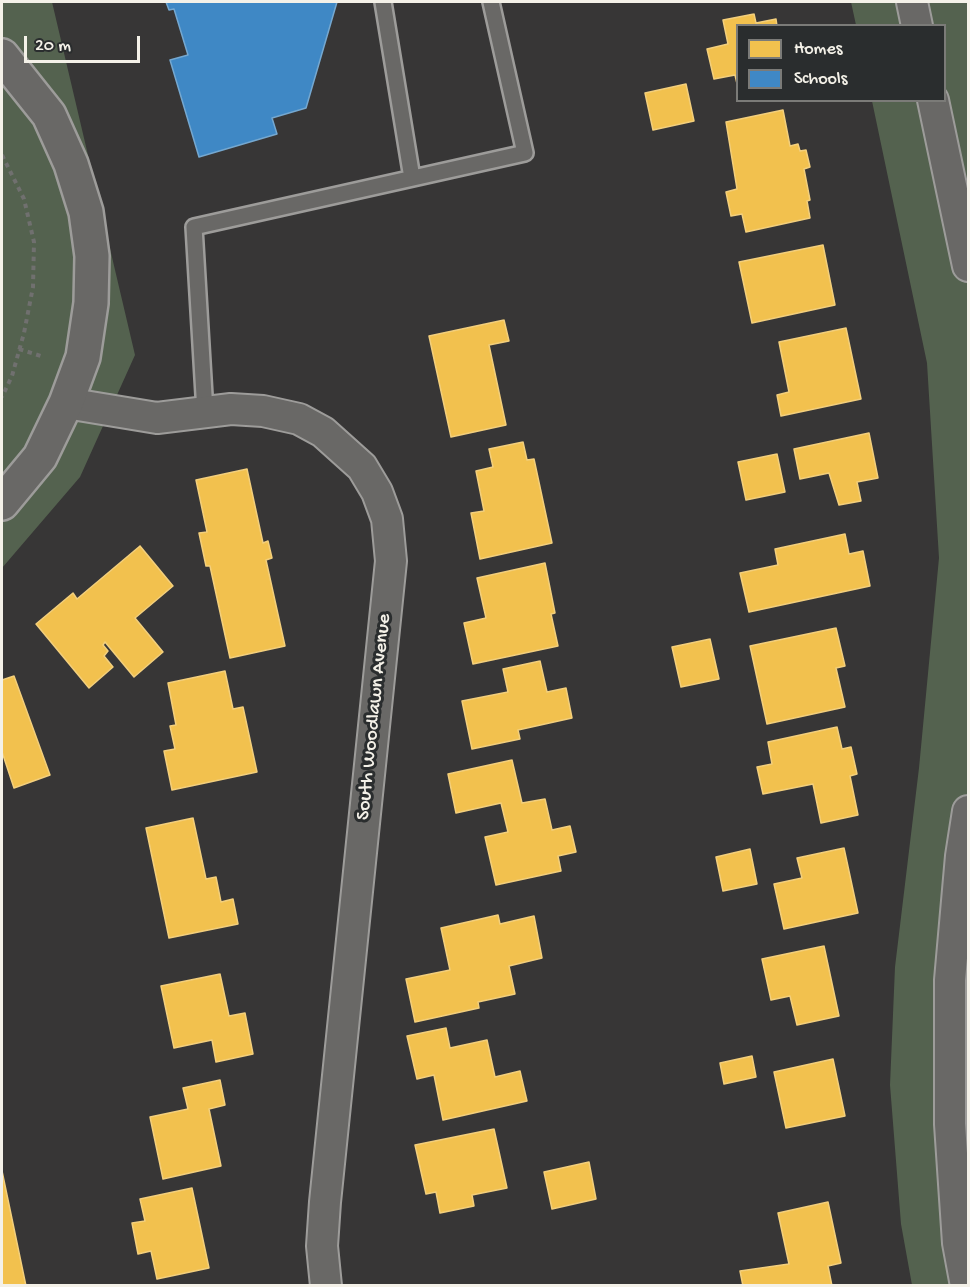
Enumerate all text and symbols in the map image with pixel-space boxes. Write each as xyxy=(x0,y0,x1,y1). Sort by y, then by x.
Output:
scale bar xyxy=(27,24,142,62)
legend xyxy=(736,24,946,102)
text: 20 m xyxy=(35,36,71,57)
text: Homes xyxy=(794,39,842,60)
text: Schools xyxy=(794,69,847,90)
street label: South Woodlawn Avenue xyxy=(352,613,398,821)

